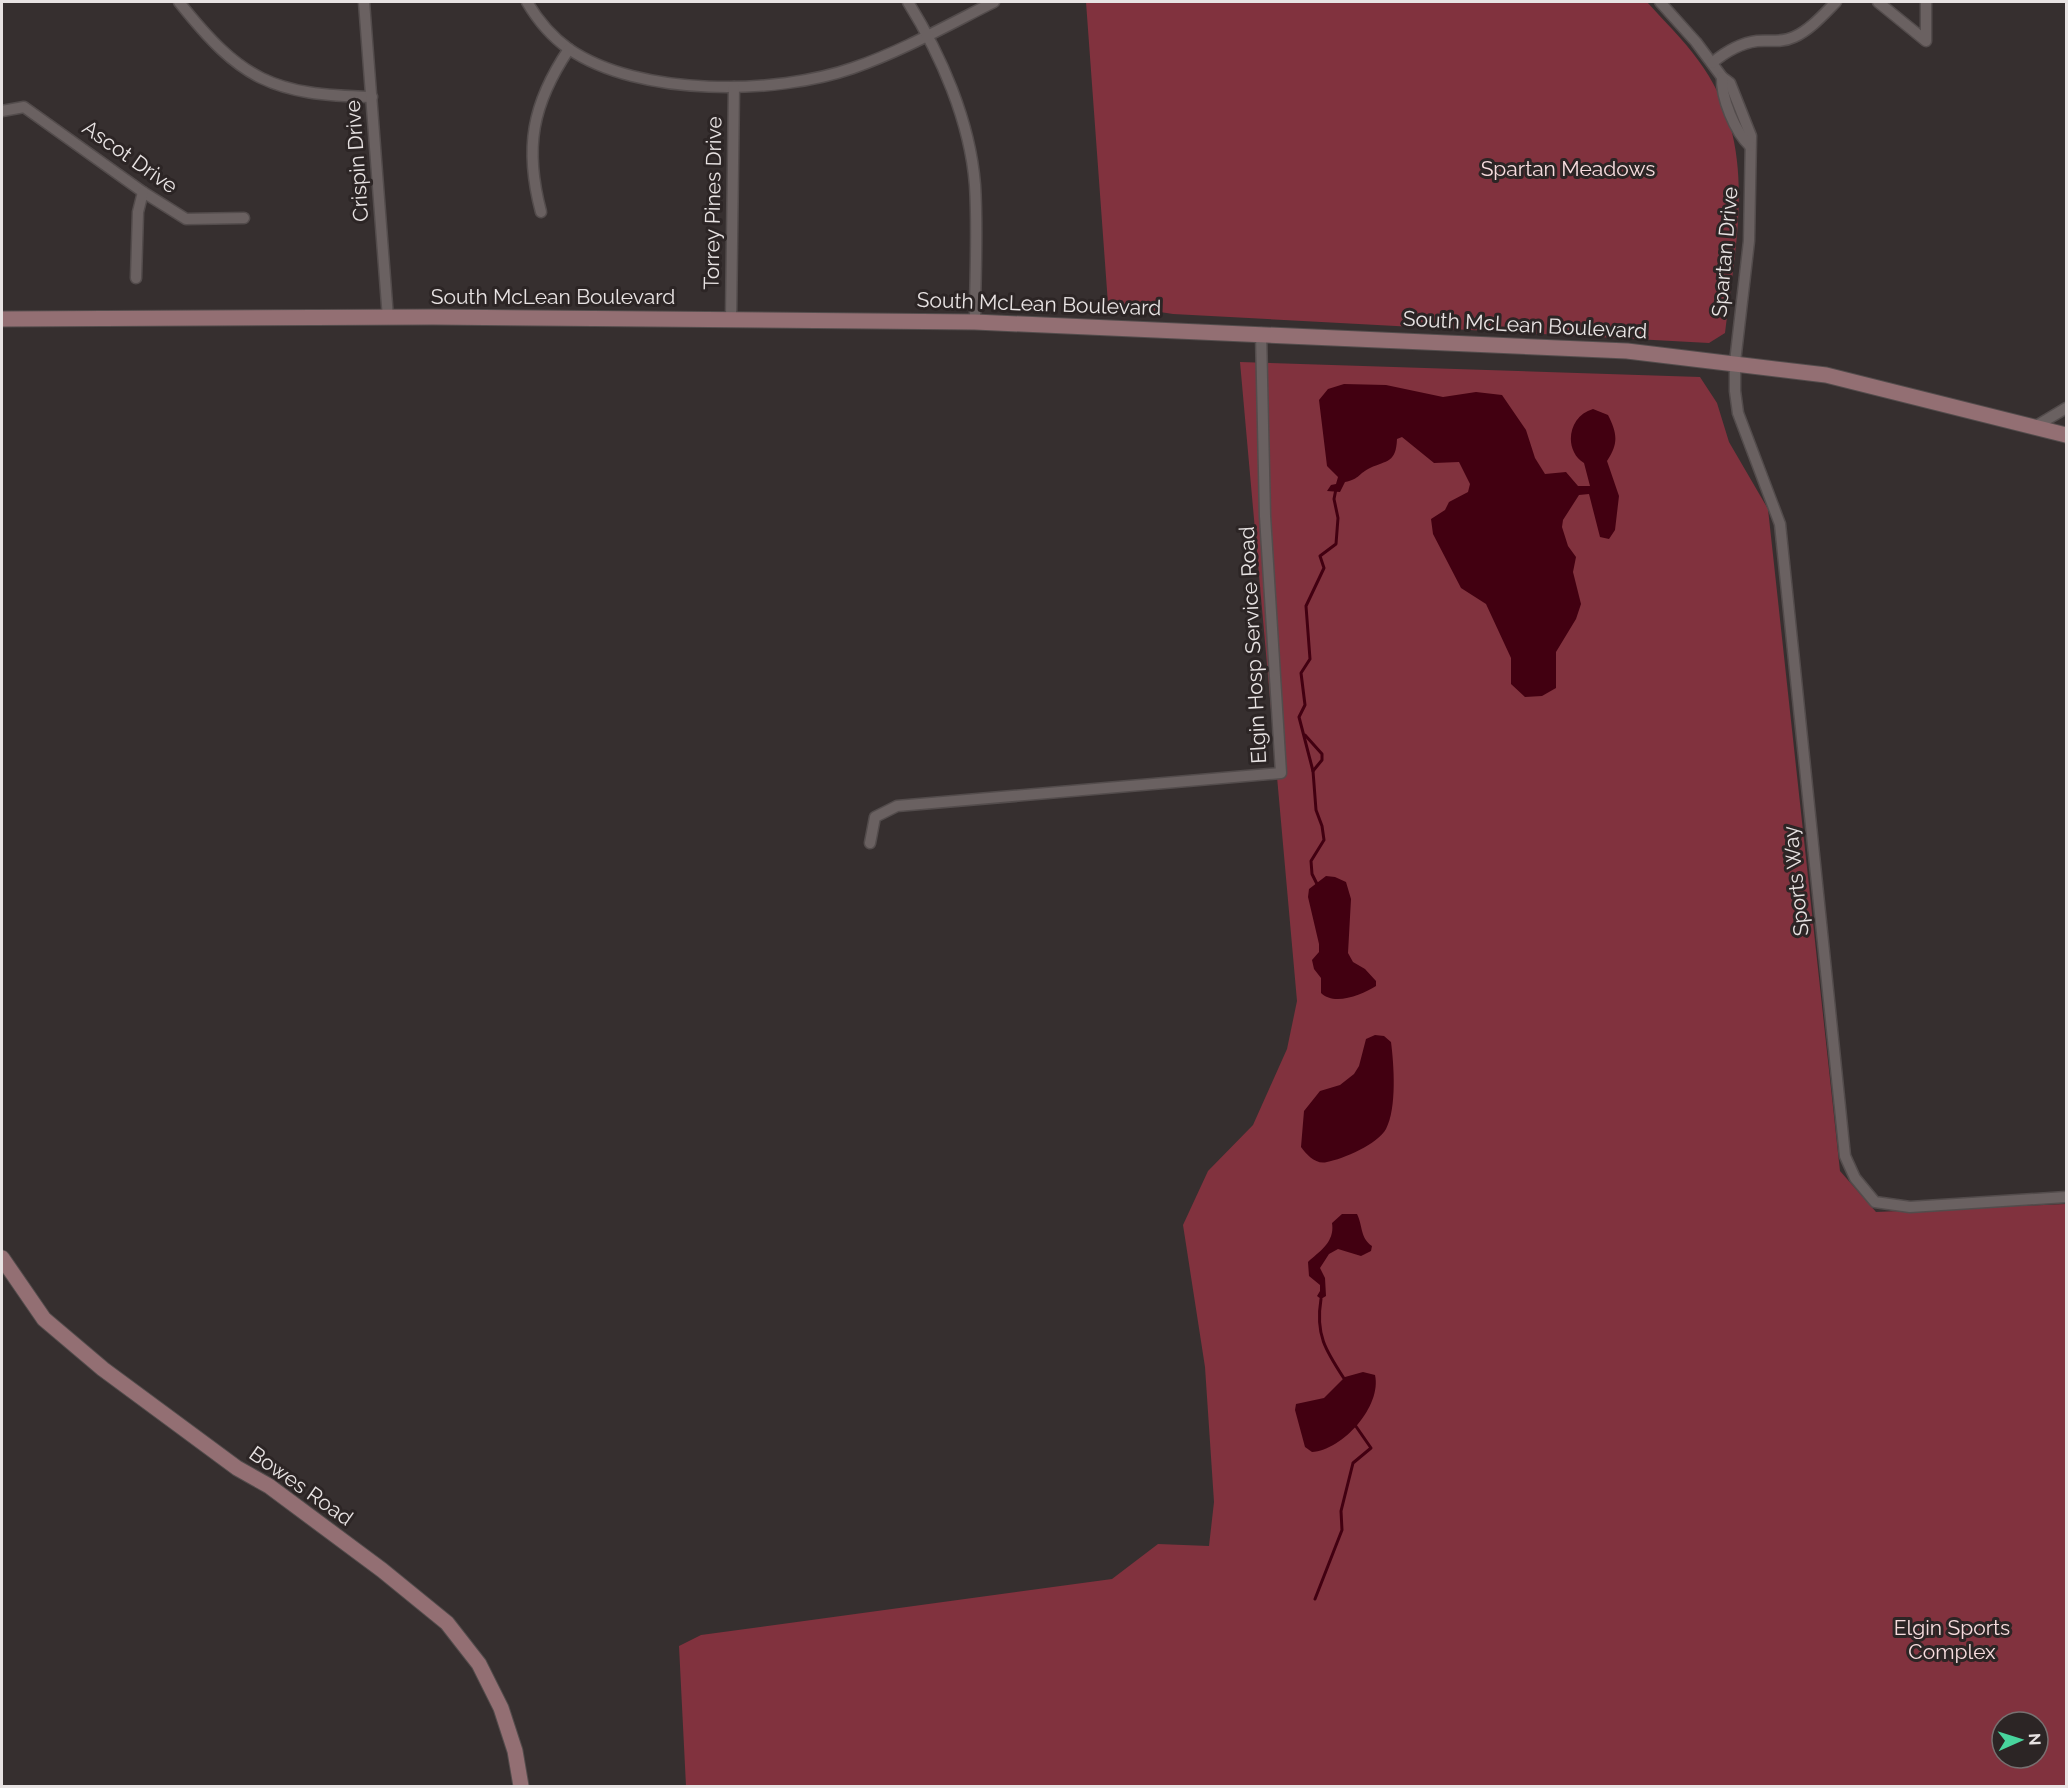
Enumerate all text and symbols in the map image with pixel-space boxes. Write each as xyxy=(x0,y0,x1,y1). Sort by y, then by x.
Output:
street label: Crispin Drive xyxy=(340,99,373,223)
street label: Ascot Drive xyxy=(78,115,183,199)
street label: Torrey Pines Drive xyxy=(698,116,727,290)
park label: Spartan Meadows xyxy=(1481,156,1655,181)
street label: Spartan Drive xyxy=(1706,186,1743,318)
street label: South McLean Boulevard xyxy=(431,284,675,309)
street label: South McLean Boulevard xyxy=(916,287,1162,320)
street label: South McLean Boulevard xyxy=(1402,306,1648,343)
street label: Elgin Hosp Service Road xyxy=(1234,526,1271,764)
street label: Sports Way xyxy=(1777,825,1814,937)
street label: Bowes Road xyxy=(245,1441,358,1531)
park label: Elgin Sports Complex xyxy=(1894,1615,2010,1664)
north arrow xyxy=(1990,1710,2050,1770)
text: N xyxy=(2025,1733,2044,1746)

